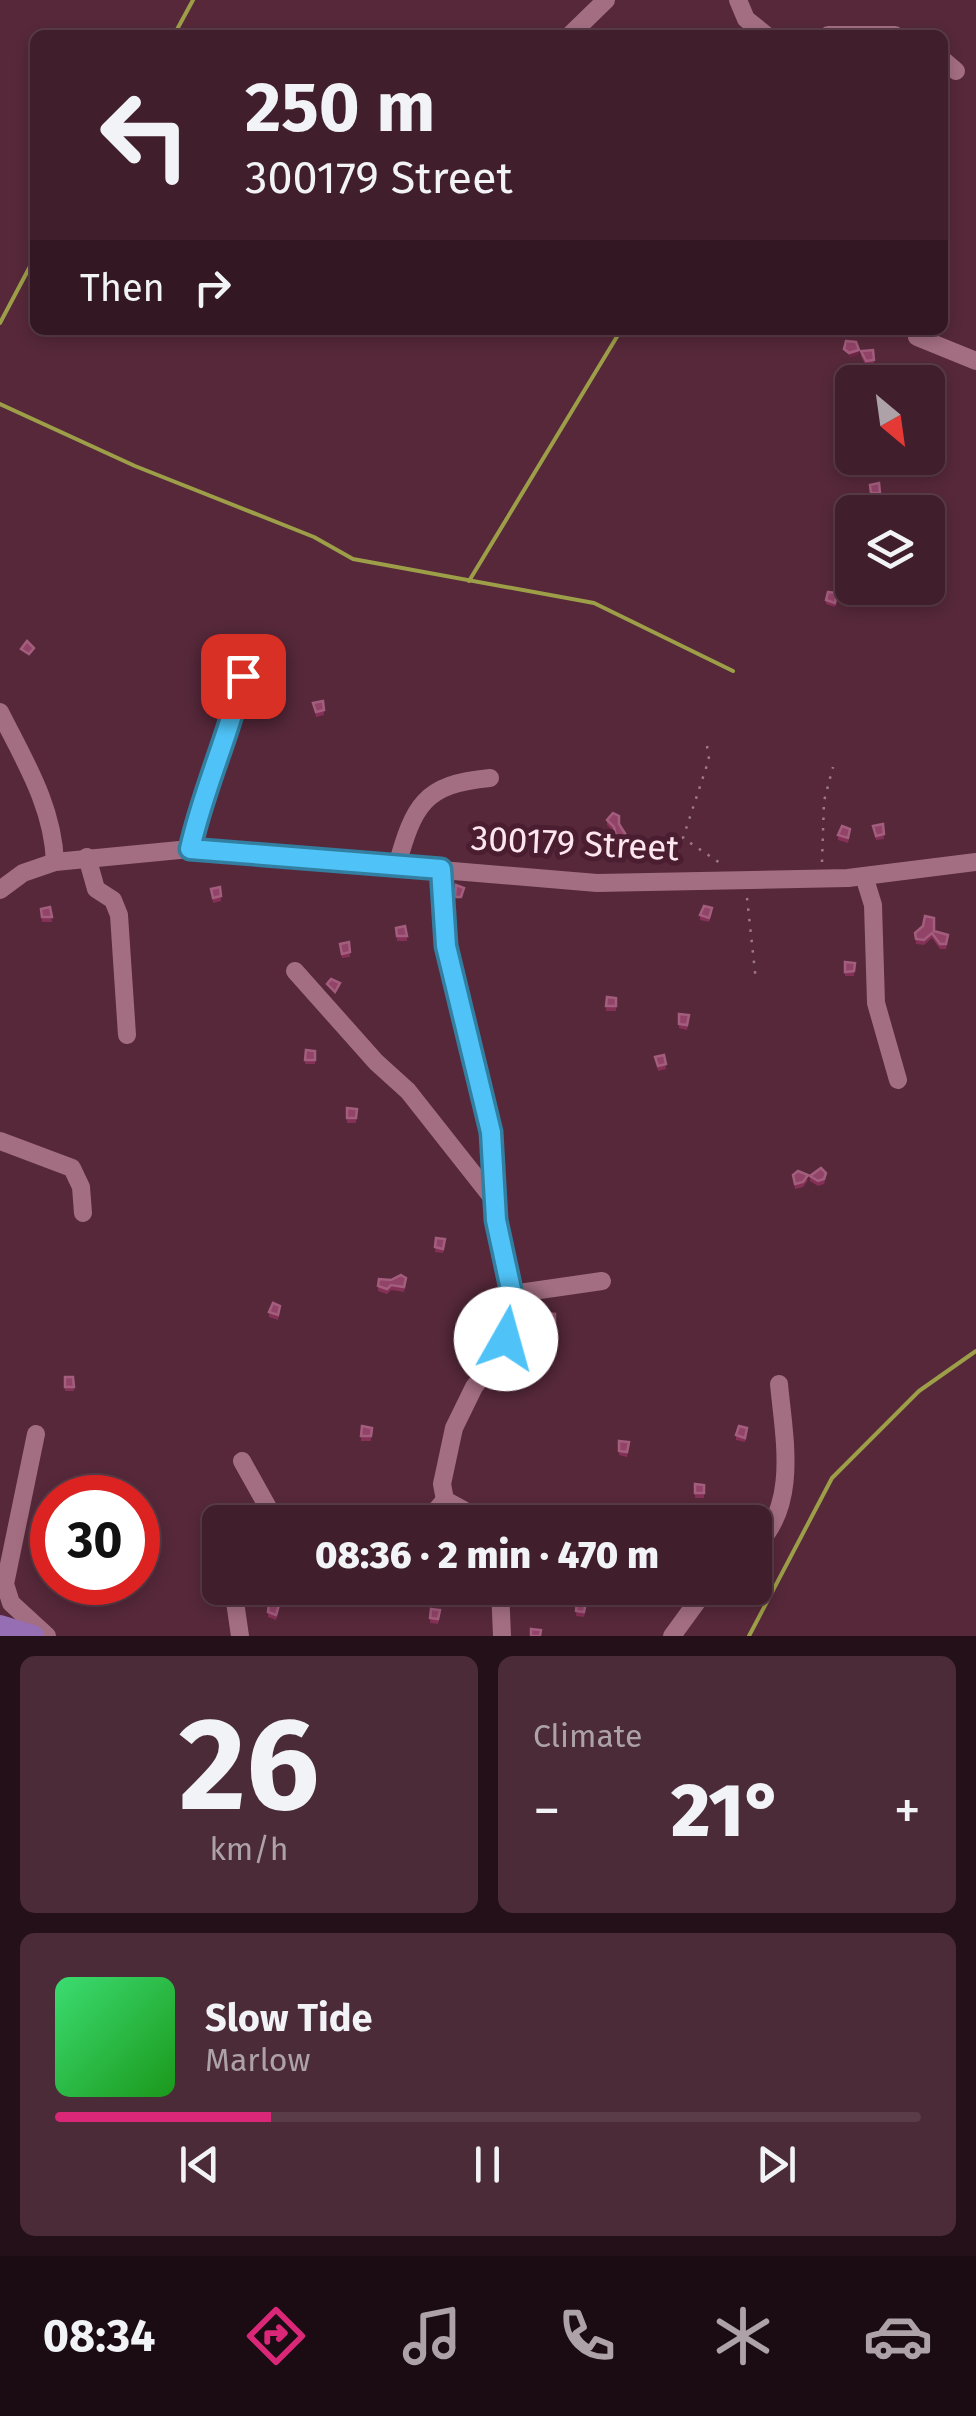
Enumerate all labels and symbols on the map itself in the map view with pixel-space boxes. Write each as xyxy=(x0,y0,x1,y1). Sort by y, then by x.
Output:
north arrow xyxy=(835,365,945,475)
pin xyxy=(201,634,286,719)
street label: 300179 Street xyxy=(470,817,680,869)
position arrow xyxy=(454,1287,558,1391)
speed limit sign: 30 xyxy=(30,1475,160,1605)

